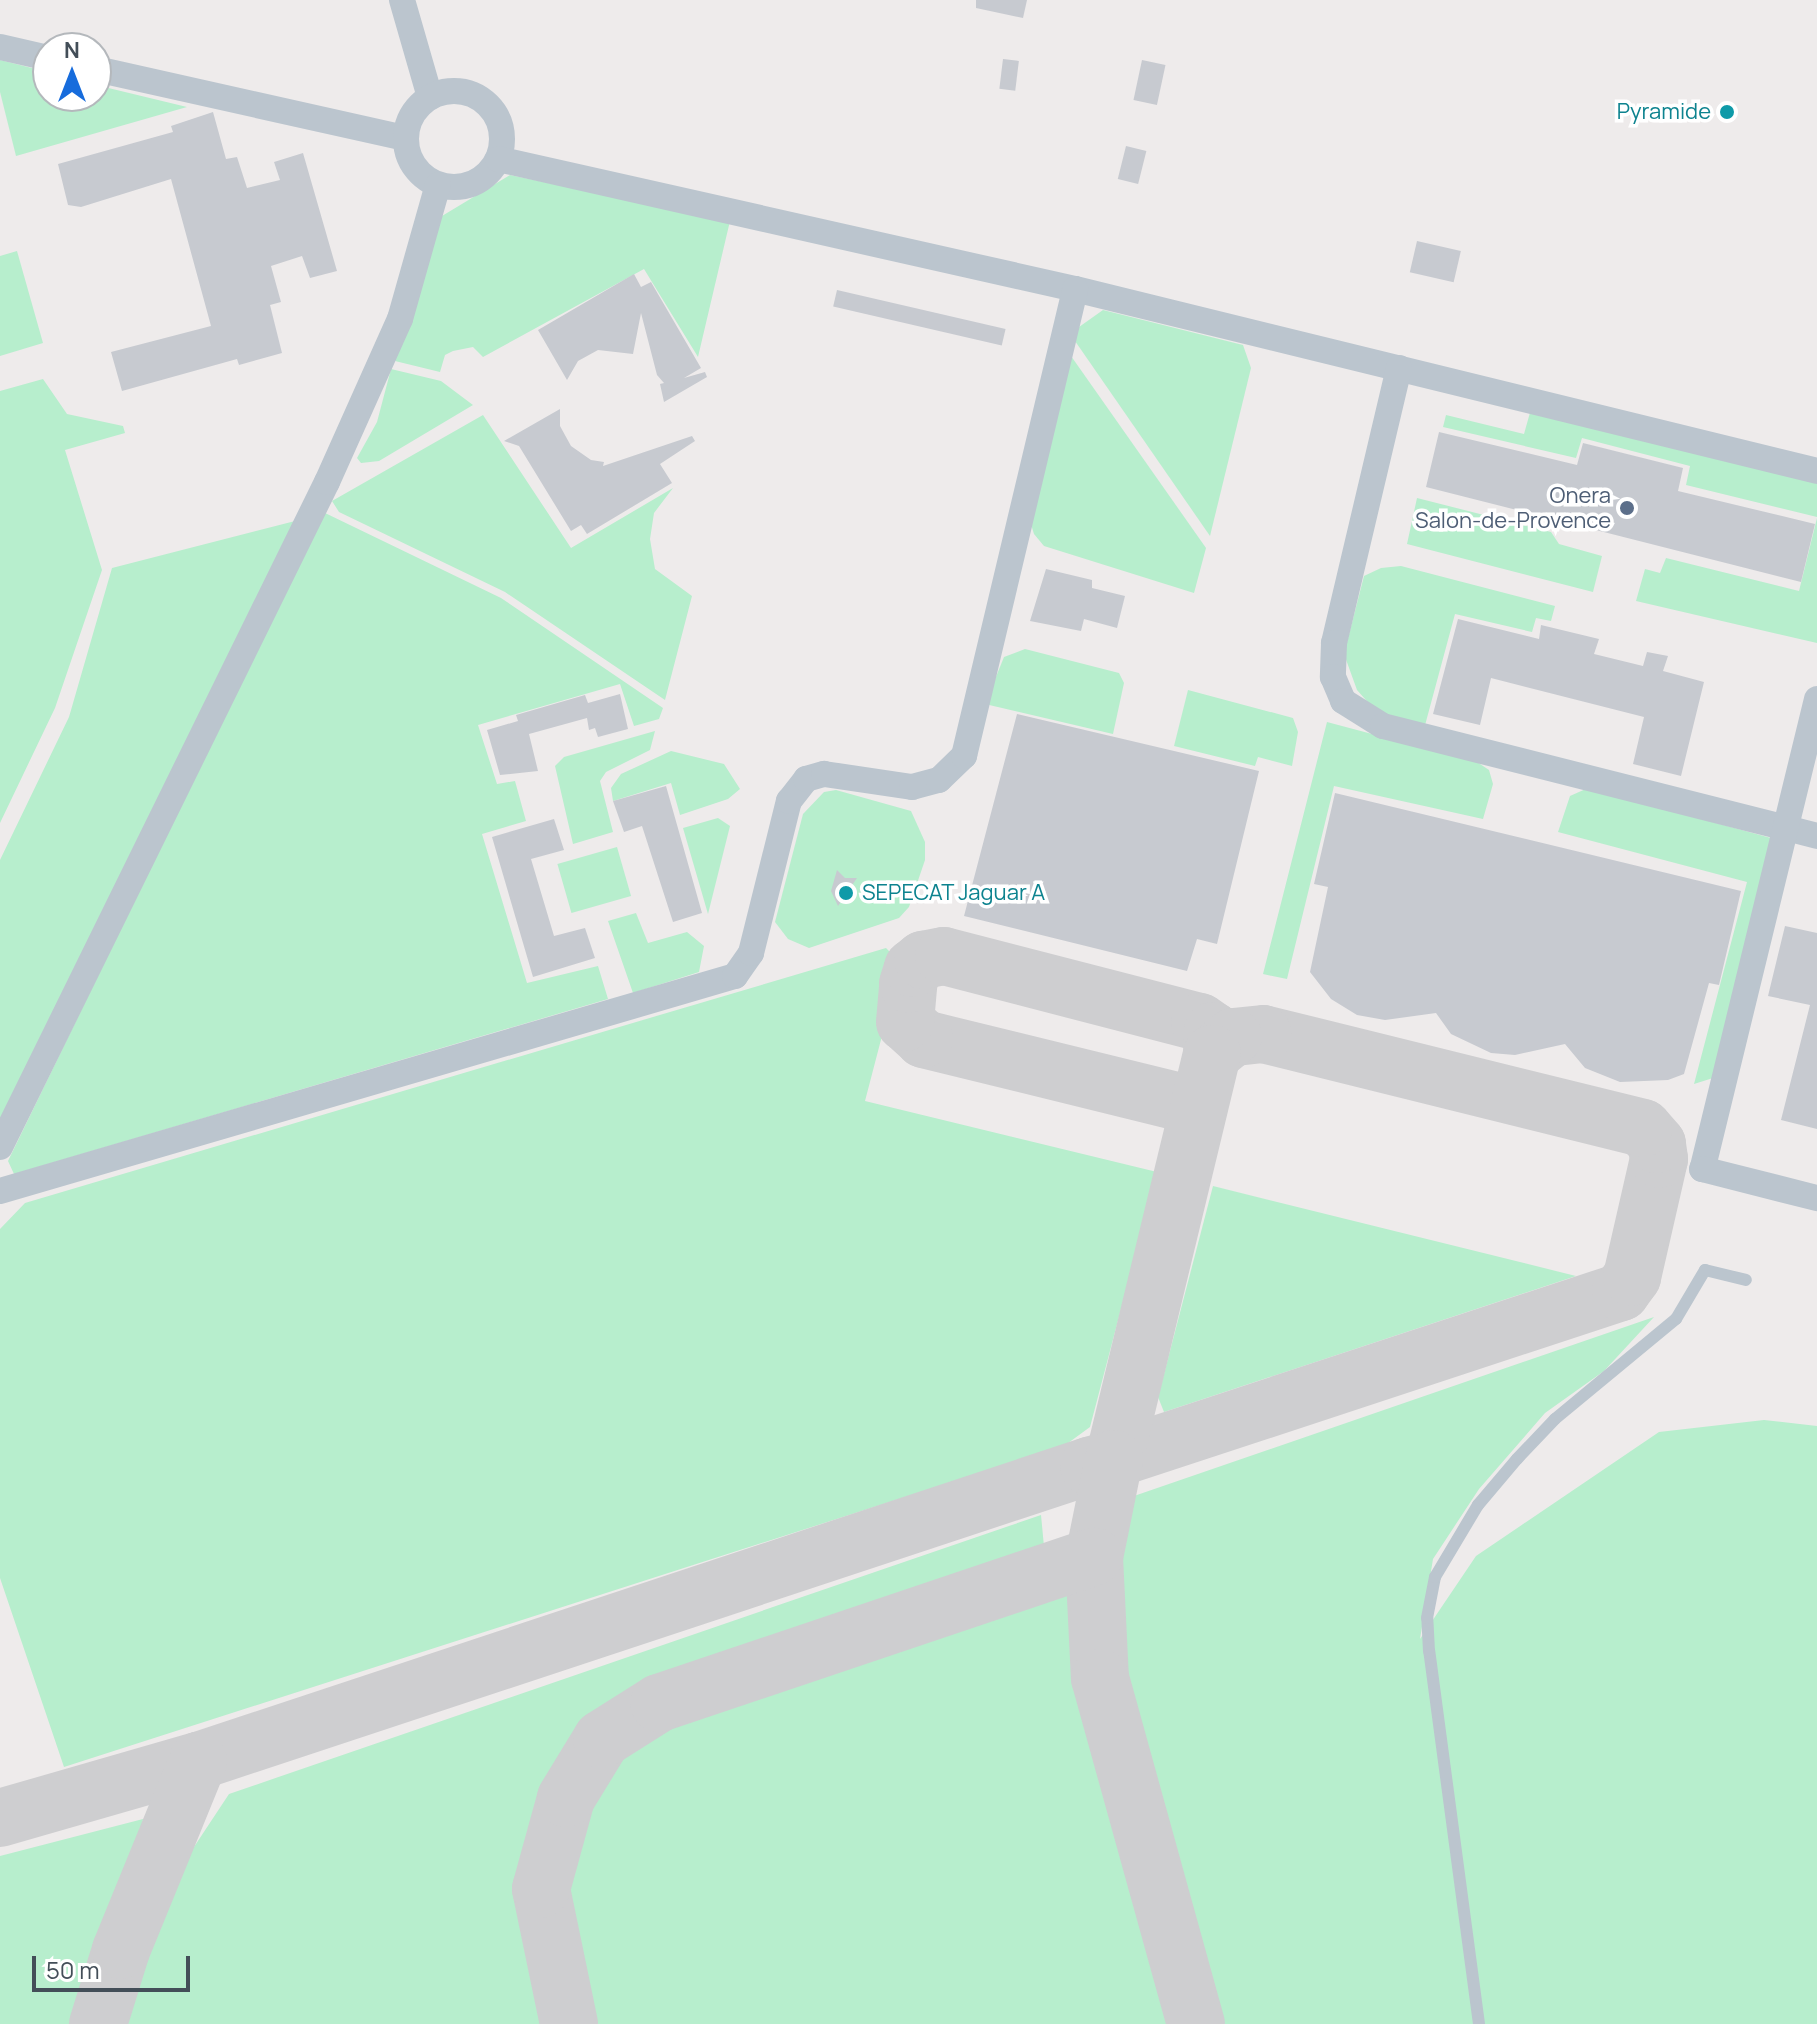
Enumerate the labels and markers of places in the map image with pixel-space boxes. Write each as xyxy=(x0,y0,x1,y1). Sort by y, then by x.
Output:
place label: Pyramide xyxy=(1617,99,1711,125)
marker: Pyramide xyxy=(1718,103,1736,121)
place label: Onera Salon-de-Provence xyxy=(1415,482,1611,534)
marker: Onera Salon-de-Provence xyxy=(1618,499,1636,517)
place label: SEPECAT Jaguar A xyxy=(862,880,1046,906)
marker: SEPECAT Jaguar A xyxy=(837,884,855,902)

